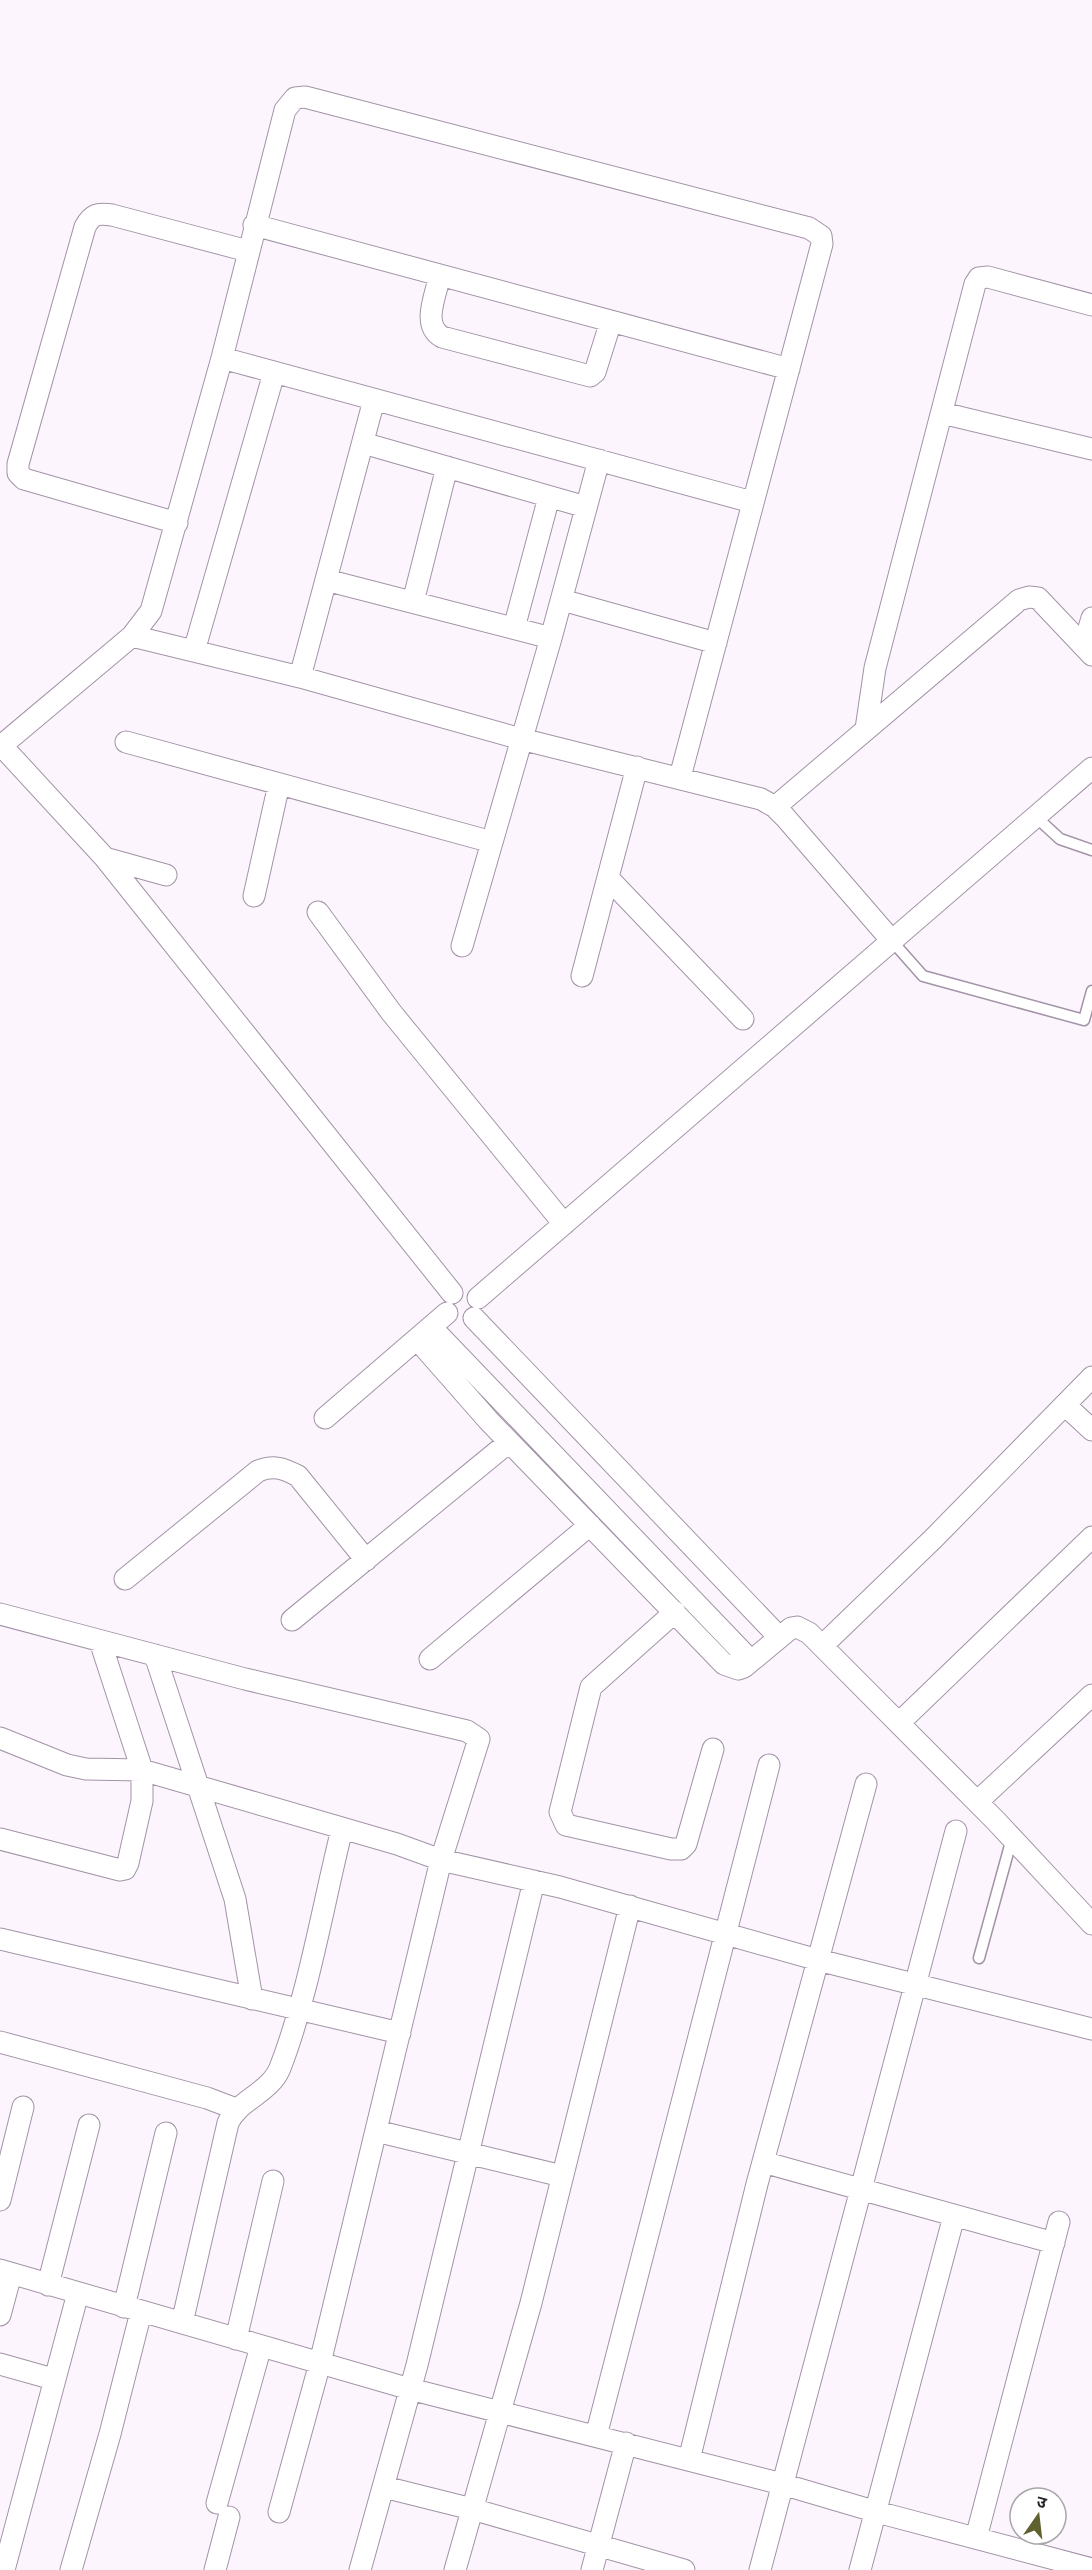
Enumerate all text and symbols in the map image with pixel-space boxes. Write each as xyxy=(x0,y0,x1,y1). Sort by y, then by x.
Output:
north arrow xyxy=(1008,2486,1068,2546)
text: उ xyxy=(1034,2490,1049,2513)

